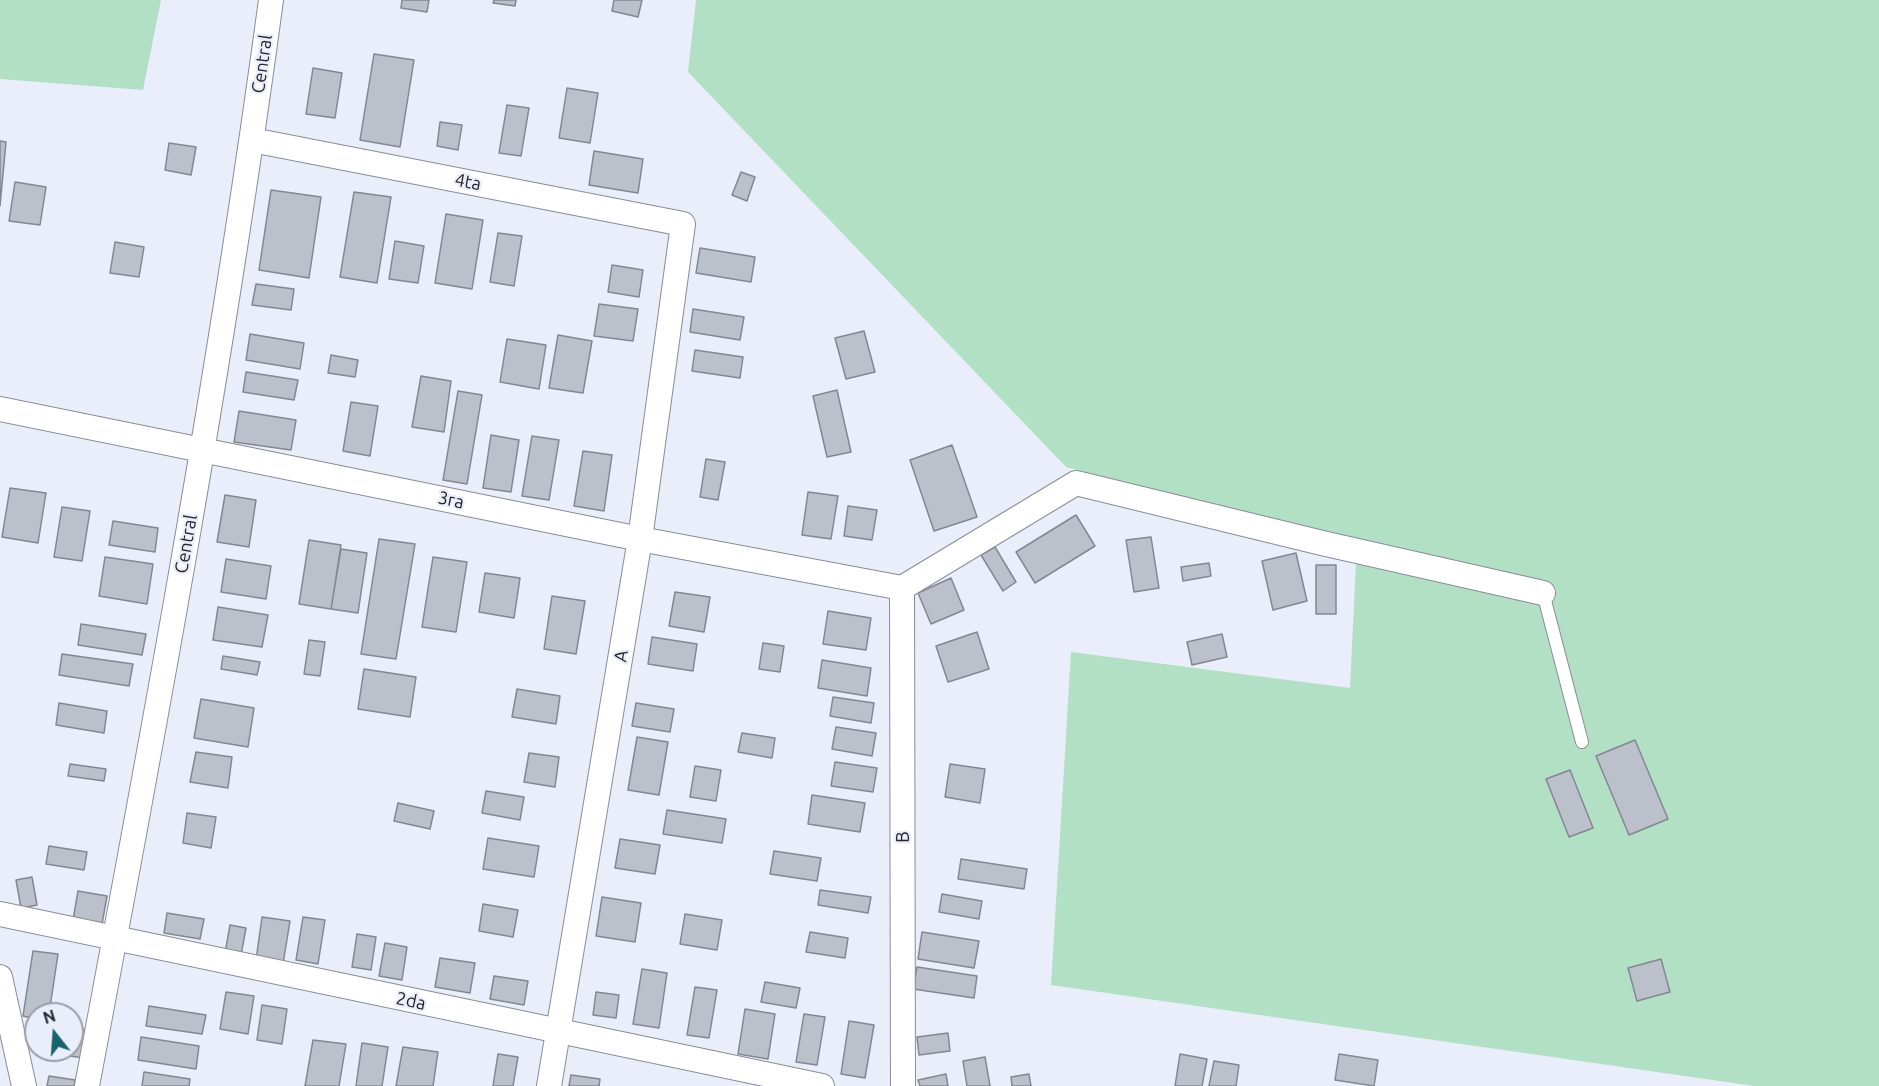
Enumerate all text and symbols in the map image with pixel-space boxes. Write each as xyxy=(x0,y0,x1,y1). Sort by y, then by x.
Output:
street label: Central xyxy=(247,33,277,95)
street label: 4ta xyxy=(453,169,483,195)
street label: 3ra xyxy=(436,487,466,513)
street label: Central xyxy=(170,513,202,575)
street label: A xyxy=(609,649,633,663)
street label: B xyxy=(892,831,914,843)
street label: 2da xyxy=(394,987,428,1015)
north arrow xyxy=(24,1002,84,1062)
text: N xyxy=(41,1006,58,1027)

